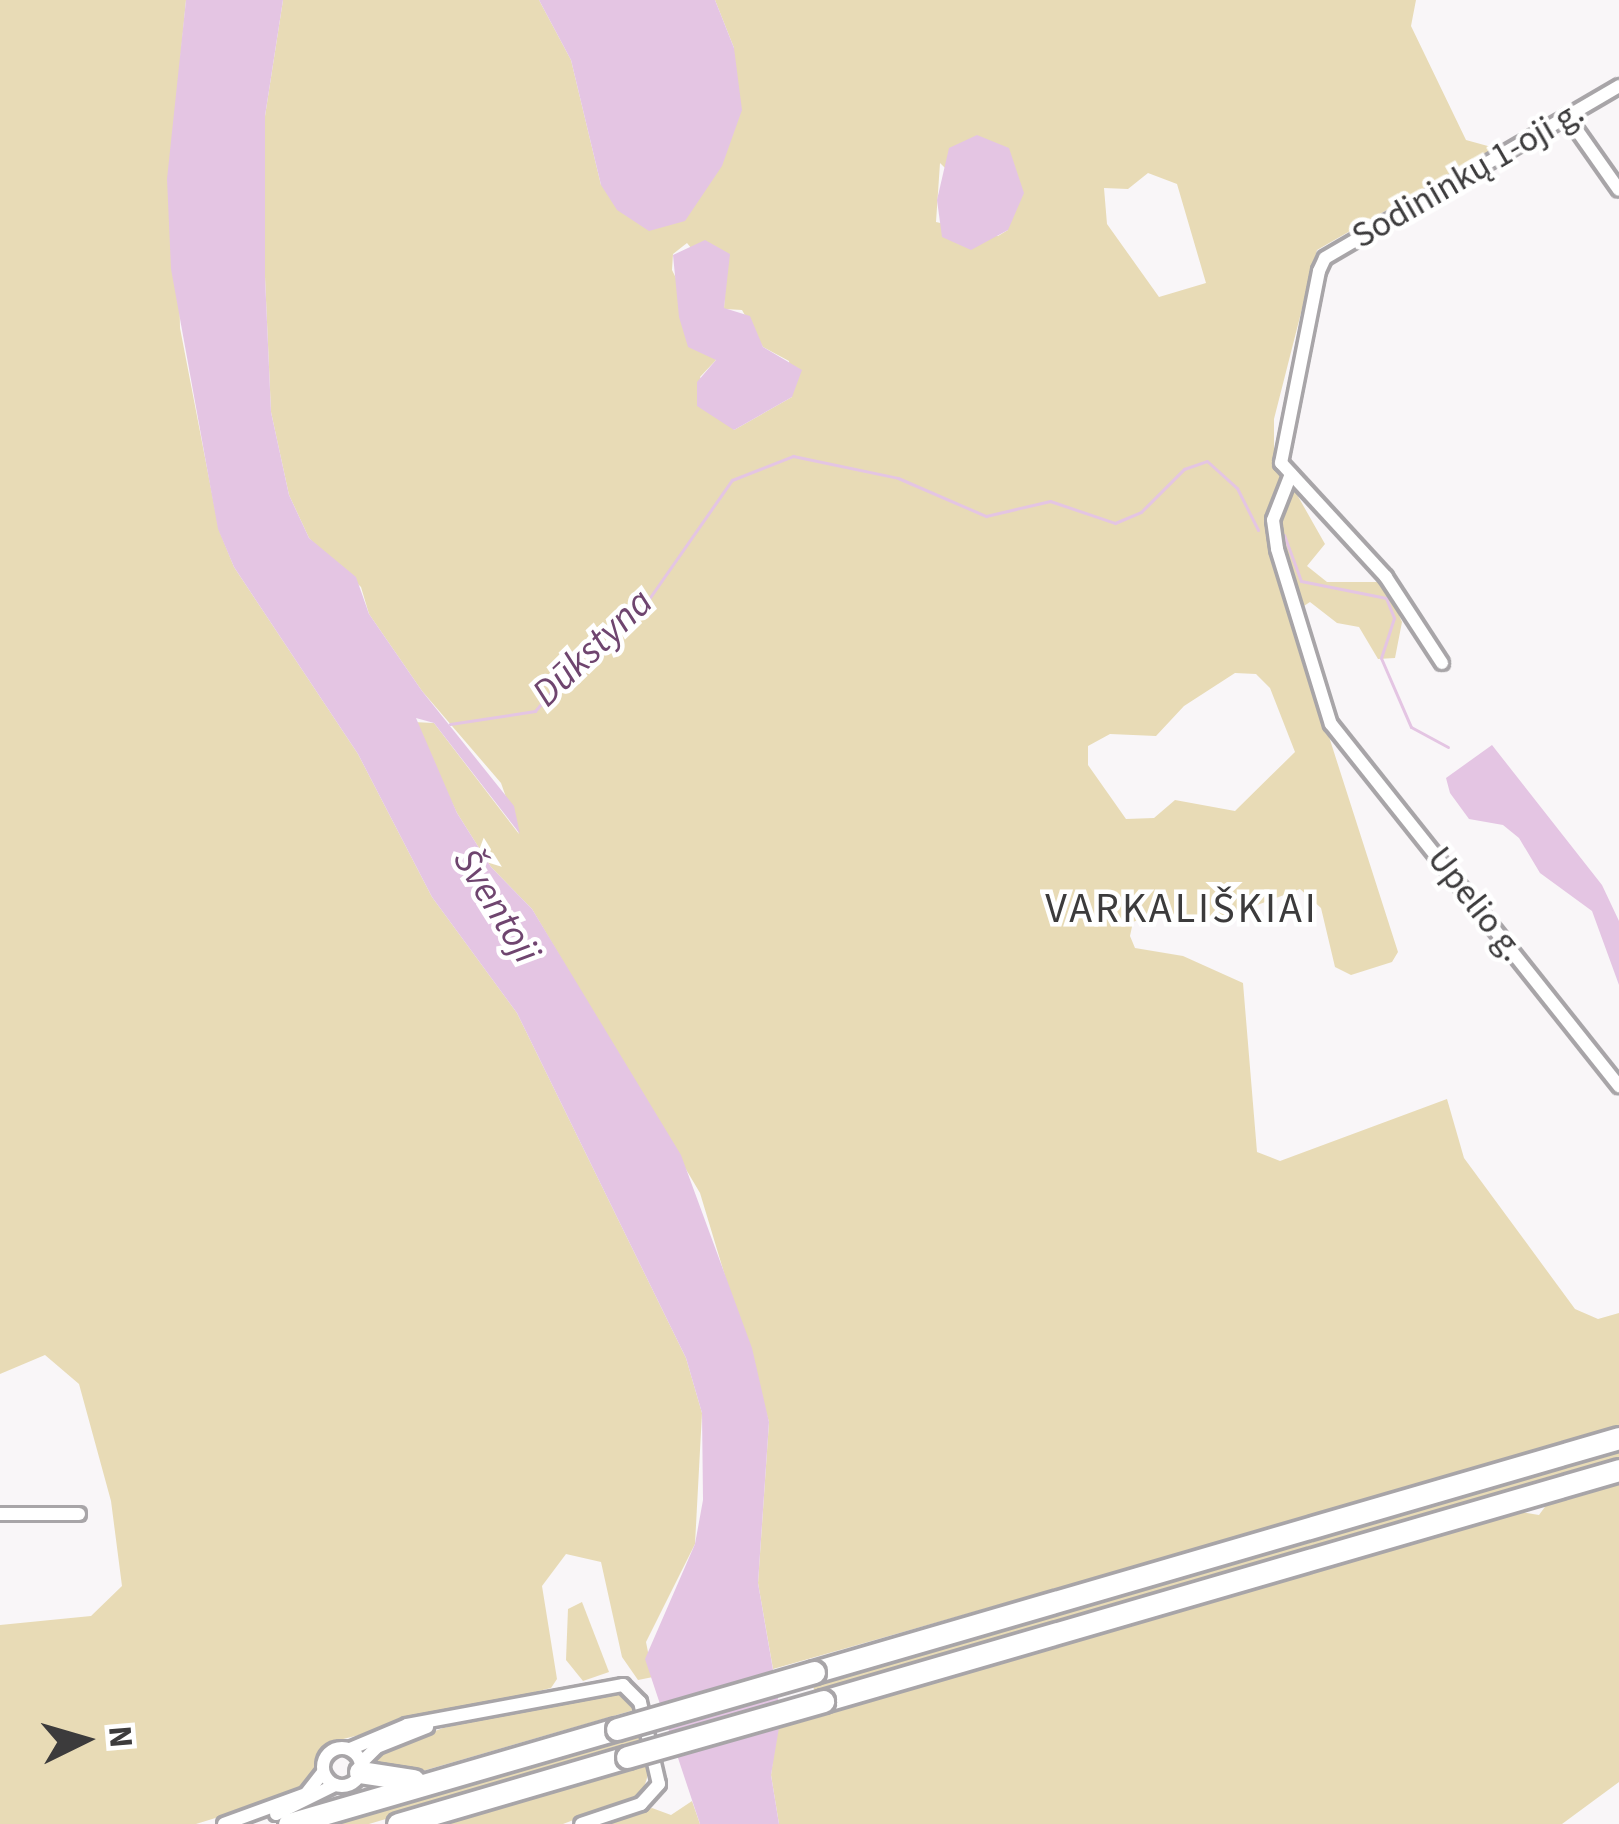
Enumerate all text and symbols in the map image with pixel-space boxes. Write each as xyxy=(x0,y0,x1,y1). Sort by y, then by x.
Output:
street label: Sodininkų 1-oji g. xyxy=(1344,90,1592,258)
water label: Dūkstyna xyxy=(523,579,663,717)
street label: Upelio g. xyxy=(1418,838,1534,970)
water label: Šventoji xyxy=(443,840,549,972)
district label: VARKALIŠKIAI xyxy=(1045,884,1319,934)
north arrow xyxy=(24,1680,144,1800)
text: N xyxy=(96,1724,145,1750)

